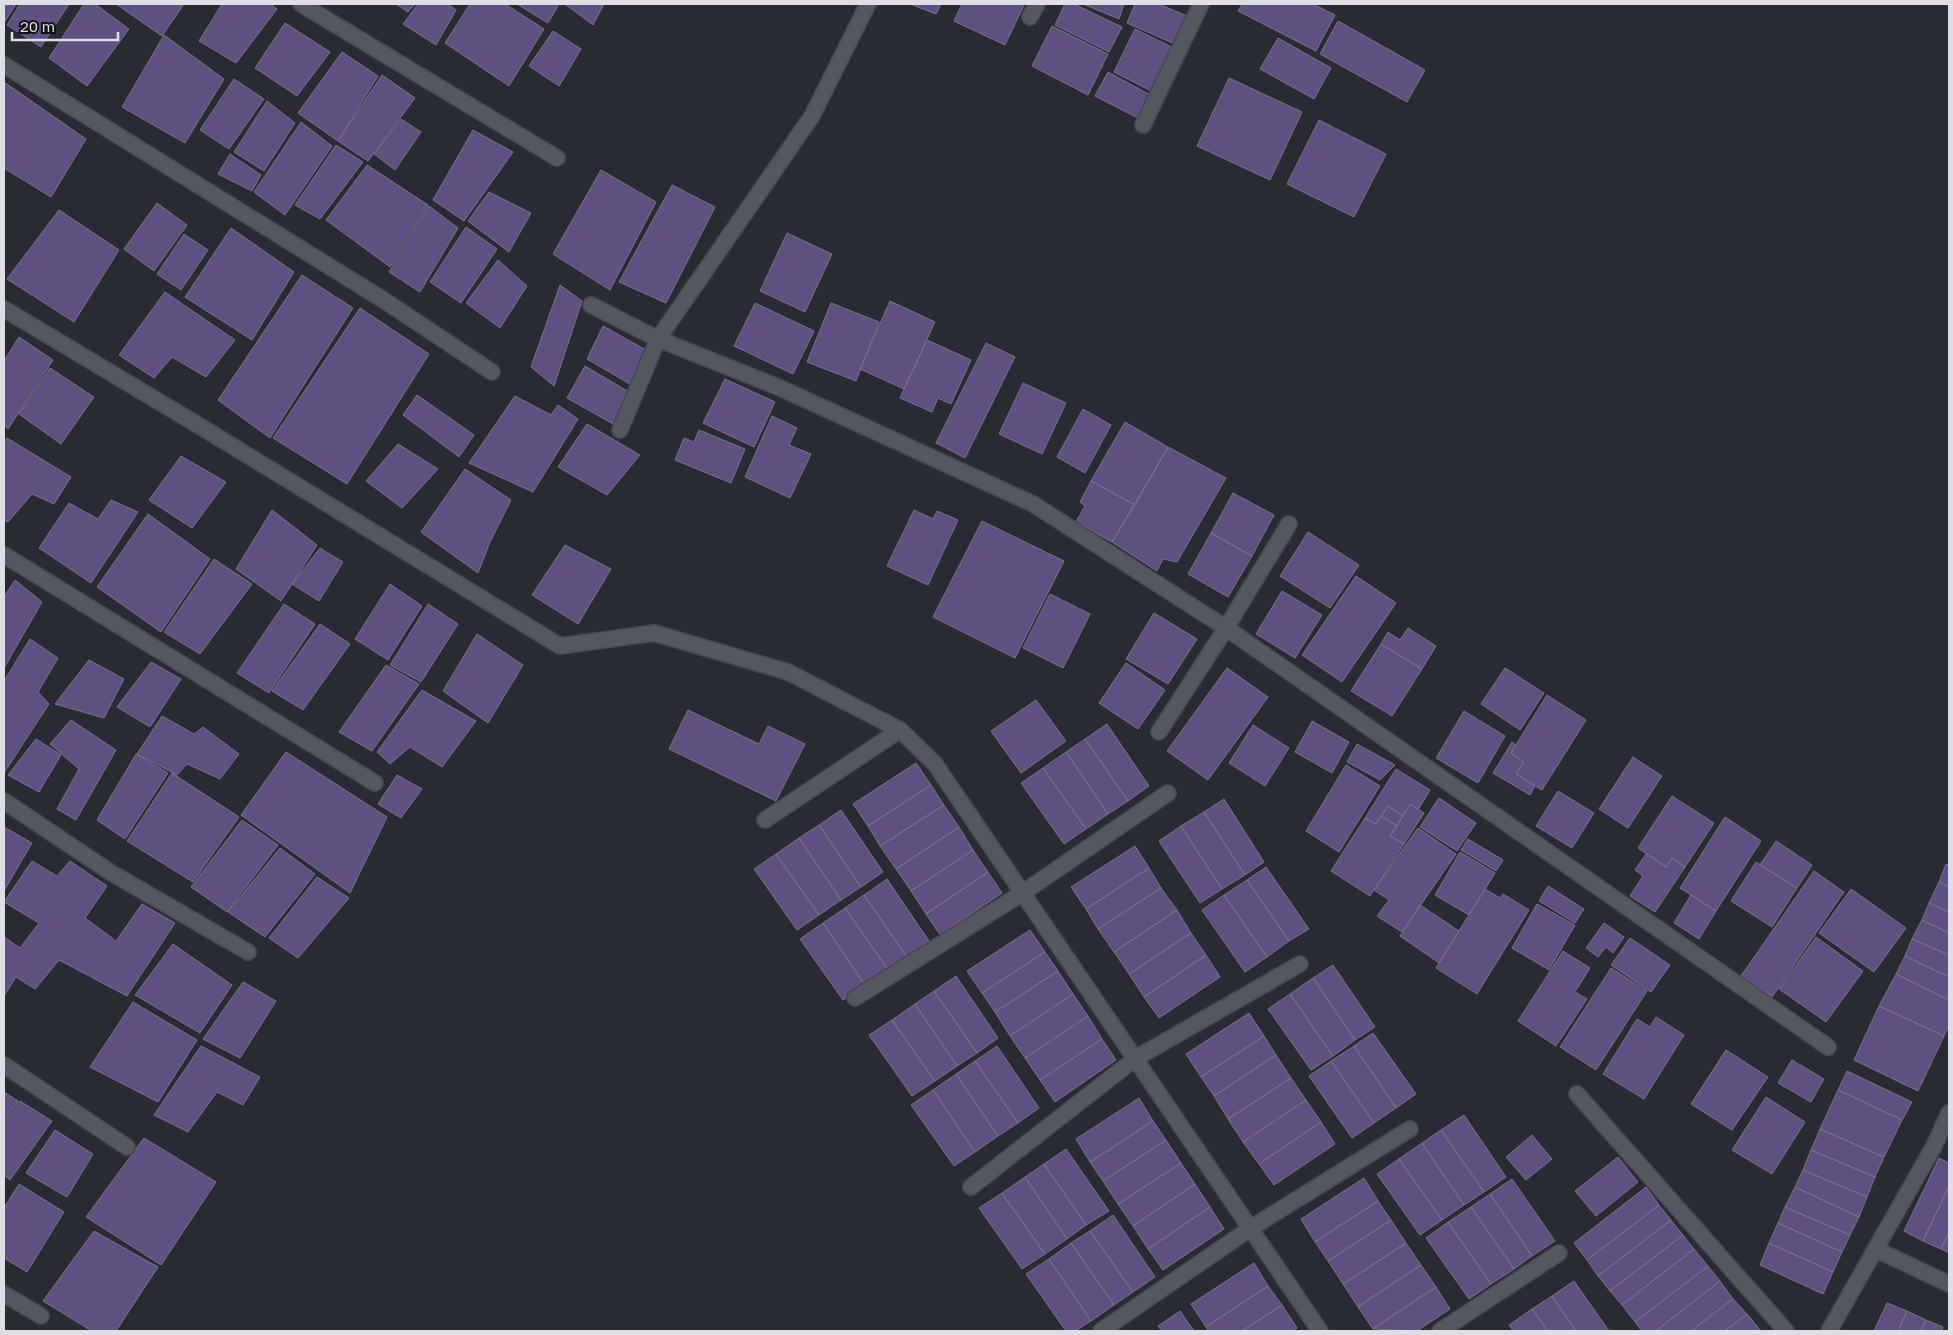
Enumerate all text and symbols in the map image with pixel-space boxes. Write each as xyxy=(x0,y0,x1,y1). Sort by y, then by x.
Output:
scale bar xyxy=(12,10,119,42)
text: 20 m xyxy=(20,17,55,35)

